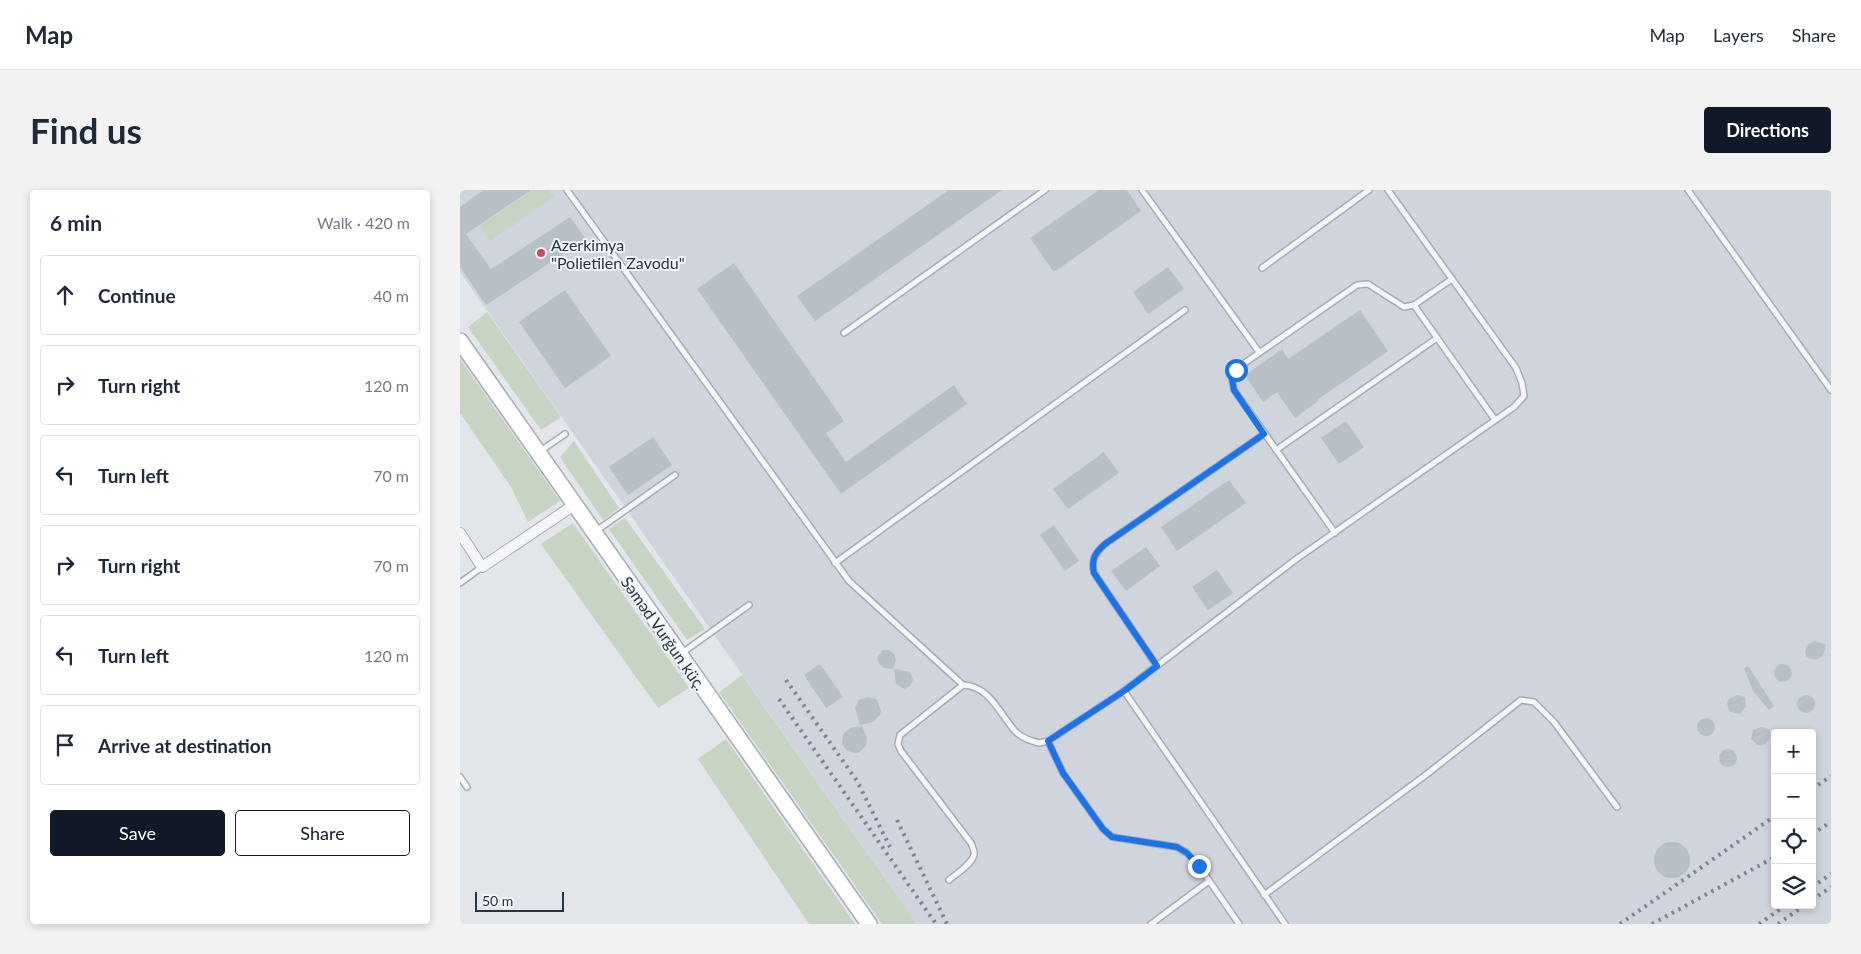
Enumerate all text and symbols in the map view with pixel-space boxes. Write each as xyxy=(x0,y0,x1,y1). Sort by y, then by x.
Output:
text: Map xyxy=(25,20,73,49)
text: Map xyxy=(1649,24,1685,46)
text: Layers xyxy=(1713,24,1764,46)
text: Share xyxy=(1792,24,1836,46)
button: Directions xyxy=(1704,107,1831,153)
text: Find us xyxy=(30,109,142,151)
text: 6 min xyxy=(50,210,102,235)
text: Walk · 420 m xyxy=(317,213,410,232)
place label: Azerkimya "Polietilen Zavodu" xyxy=(551,235,685,272)
marker: Azerkimya "Polietilen Zavodu" xyxy=(535,247,547,259)
icon: ahead xyxy=(51,281,79,309)
text: Continue xyxy=(98,284,176,307)
text: 40 m xyxy=(373,286,409,305)
route start xyxy=(1225,359,1248,382)
icon: right xyxy=(51,371,79,399)
text: Turn right xyxy=(98,374,180,397)
text: 120 m xyxy=(364,376,409,395)
icon: left xyxy=(51,461,79,489)
text: Turn left xyxy=(98,464,169,487)
text: 70 m xyxy=(373,466,409,485)
icon: right xyxy=(51,551,79,579)
text: Turn right xyxy=(98,554,180,577)
text: 70 m xyxy=(373,556,409,575)
street label: Səməd Vurğun küç. xyxy=(618,572,710,694)
icon: left xyxy=(51,641,79,669)
text: Turn left xyxy=(98,644,169,667)
text: 120 m xyxy=(364,646,409,665)
map controls xyxy=(1771,729,1816,909)
button: + xyxy=(1771,729,1816,774)
icon: arrive xyxy=(51,731,79,759)
text: Arrive at destination xyxy=(98,734,271,757)
button: − xyxy=(1771,774,1816,819)
button: Save xyxy=(50,810,225,856)
button: Share xyxy=(235,810,410,856)
button: locate xyxy=(1771,819,1816,864)
route end xyxy=(1188,855,1211,878)
button: layers xyxy=(1771,864,1816,909)
scale bar xyxy=(475,889,564,912)
text: 50 m xyxy=(482,892,513,909)

